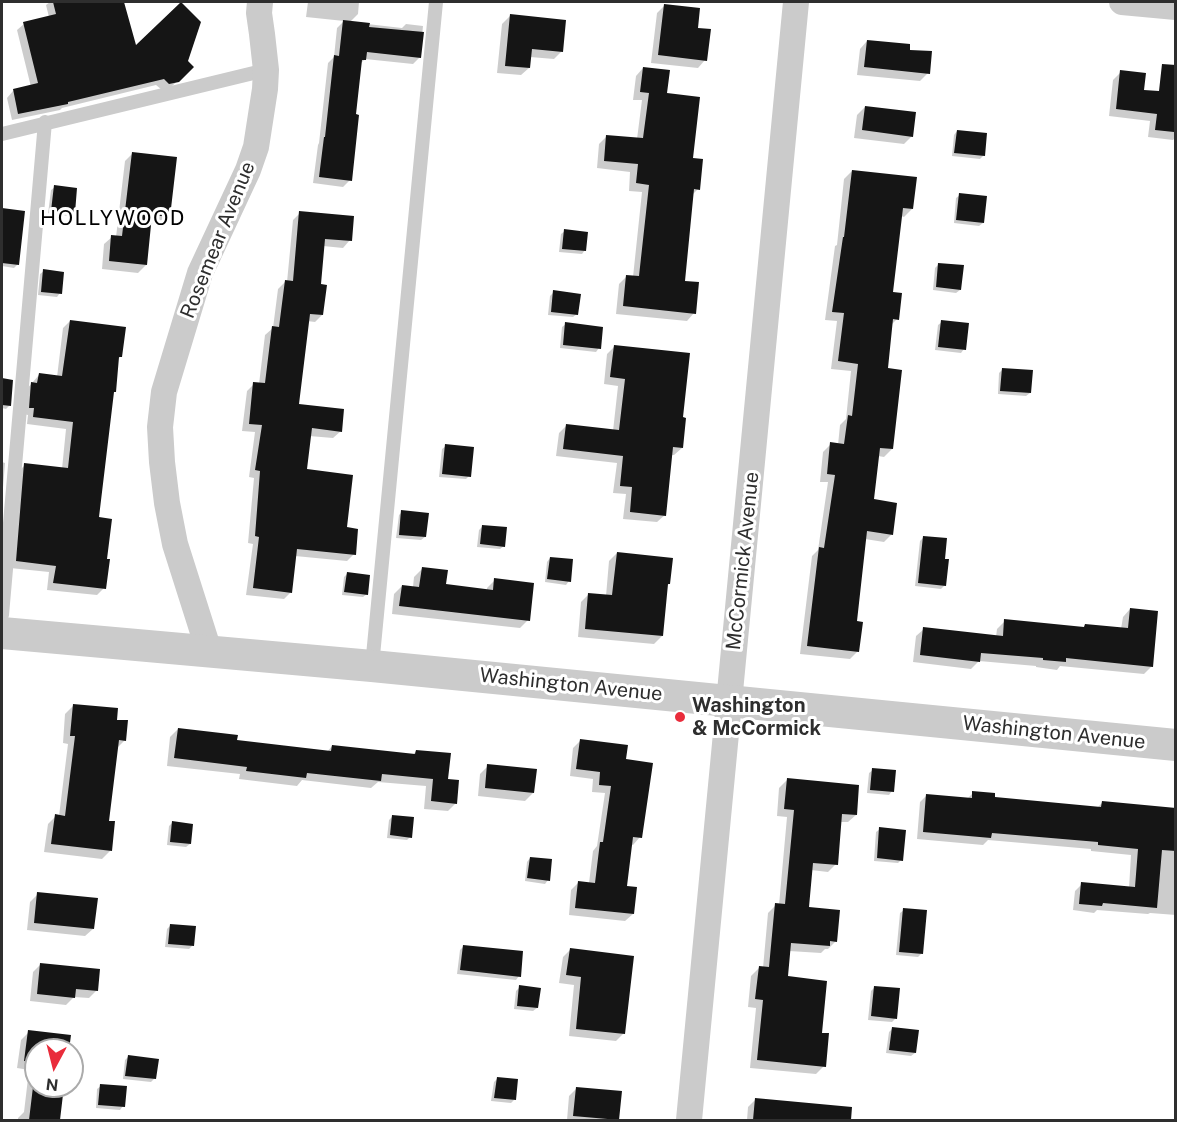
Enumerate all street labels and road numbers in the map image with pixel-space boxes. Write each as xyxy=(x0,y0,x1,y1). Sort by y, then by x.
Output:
street label: Rosemear Avenue xyxy=(176,158,260,322)
street label: McCormick Avenue xyxy=(722,471,764,651)
street label: Washington Avenue xyxy=(478,663,664,707)
street label: Washington Avenue xyxy=(961,711,1147,755)

